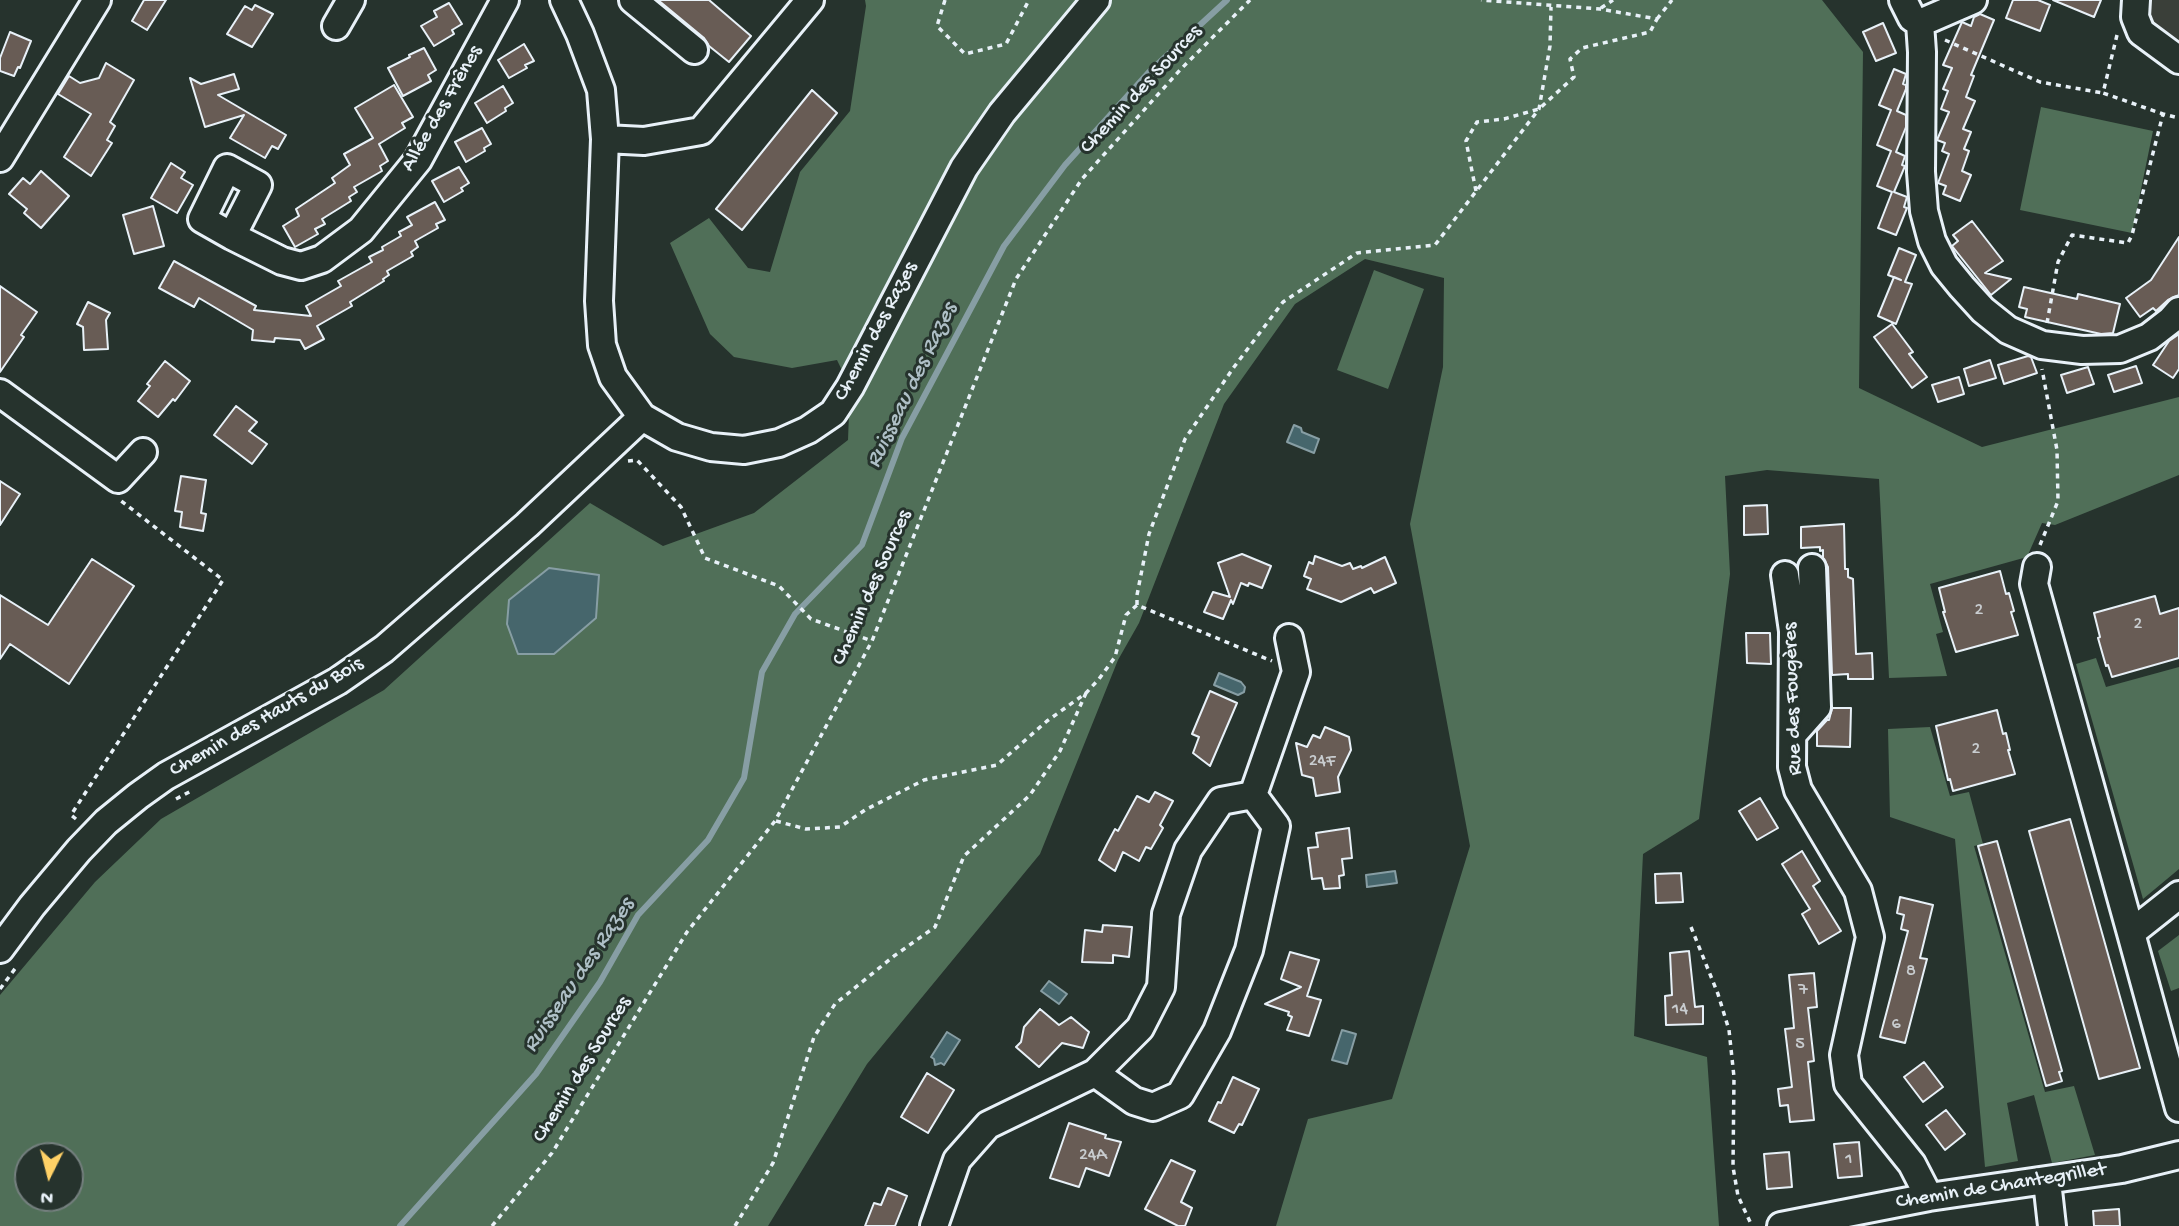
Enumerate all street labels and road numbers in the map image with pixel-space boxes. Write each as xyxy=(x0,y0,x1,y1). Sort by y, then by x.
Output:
street label: Chemin des Sources xyxy=(1076,20,1208,160)
street label: Allée des Frênes xyxy=(397,41,489,177)
street label: Chemin des Razes xyxy=(830,258,924,406)
street label: Chemin des Sources xyxy=(827,506,919,670)
street label: Rue des Fougères xyxy=(1779,622,1809,776)
street label: Chemin des Hauts du Bois xyxy=(166,652,368,784)
street label: Chemin des Sources xyxy=(528,992,638,1148)
street label: Chemin de Chantegrillet xyxy=(1894,1158,2108,1216)

